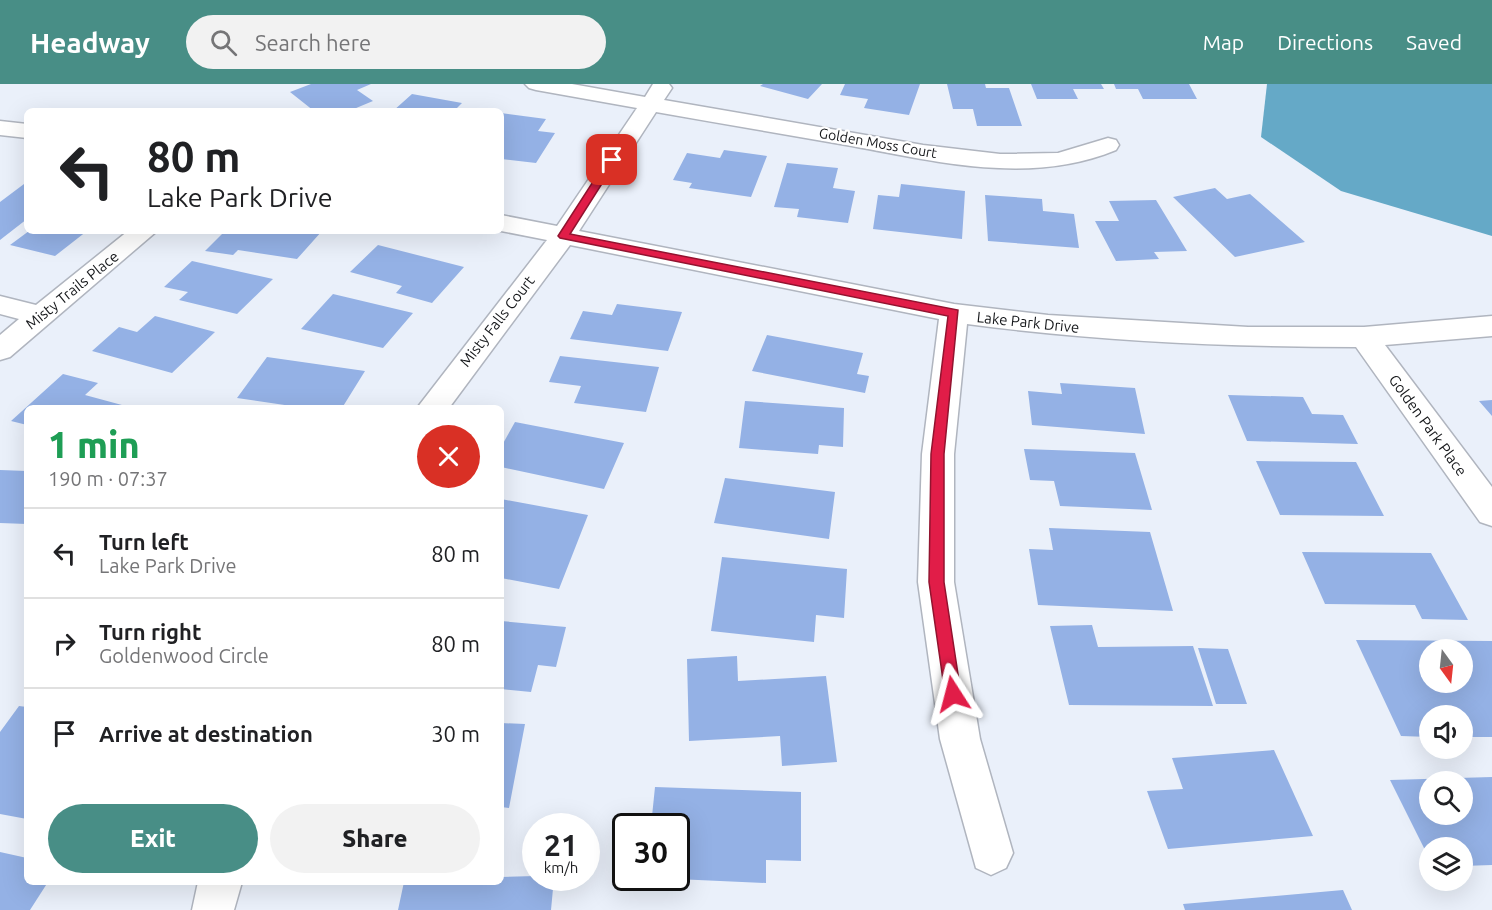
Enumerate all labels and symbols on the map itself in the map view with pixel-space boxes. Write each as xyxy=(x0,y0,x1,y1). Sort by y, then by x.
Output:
street label: Golden Moss Court xyxy=(818,125,939,161)
pin xyxy=(586,134,637,185)
street label: Misty Trails Place xyxy=(22,247,122,333)
street label: Misty Falls Court xyxy=(456,272,538,370)
street label: Lake Park Drive xyxy=(976,308,1080,336)
street label: Golden Park Place xyxy=(1386,371,1470,479)
north arrow xyxy=(1419,639,1473,693)
position arrow xyxy=(921,662,985,726)
speed limit sign: 30 xyxy=(612,813,690,891)

